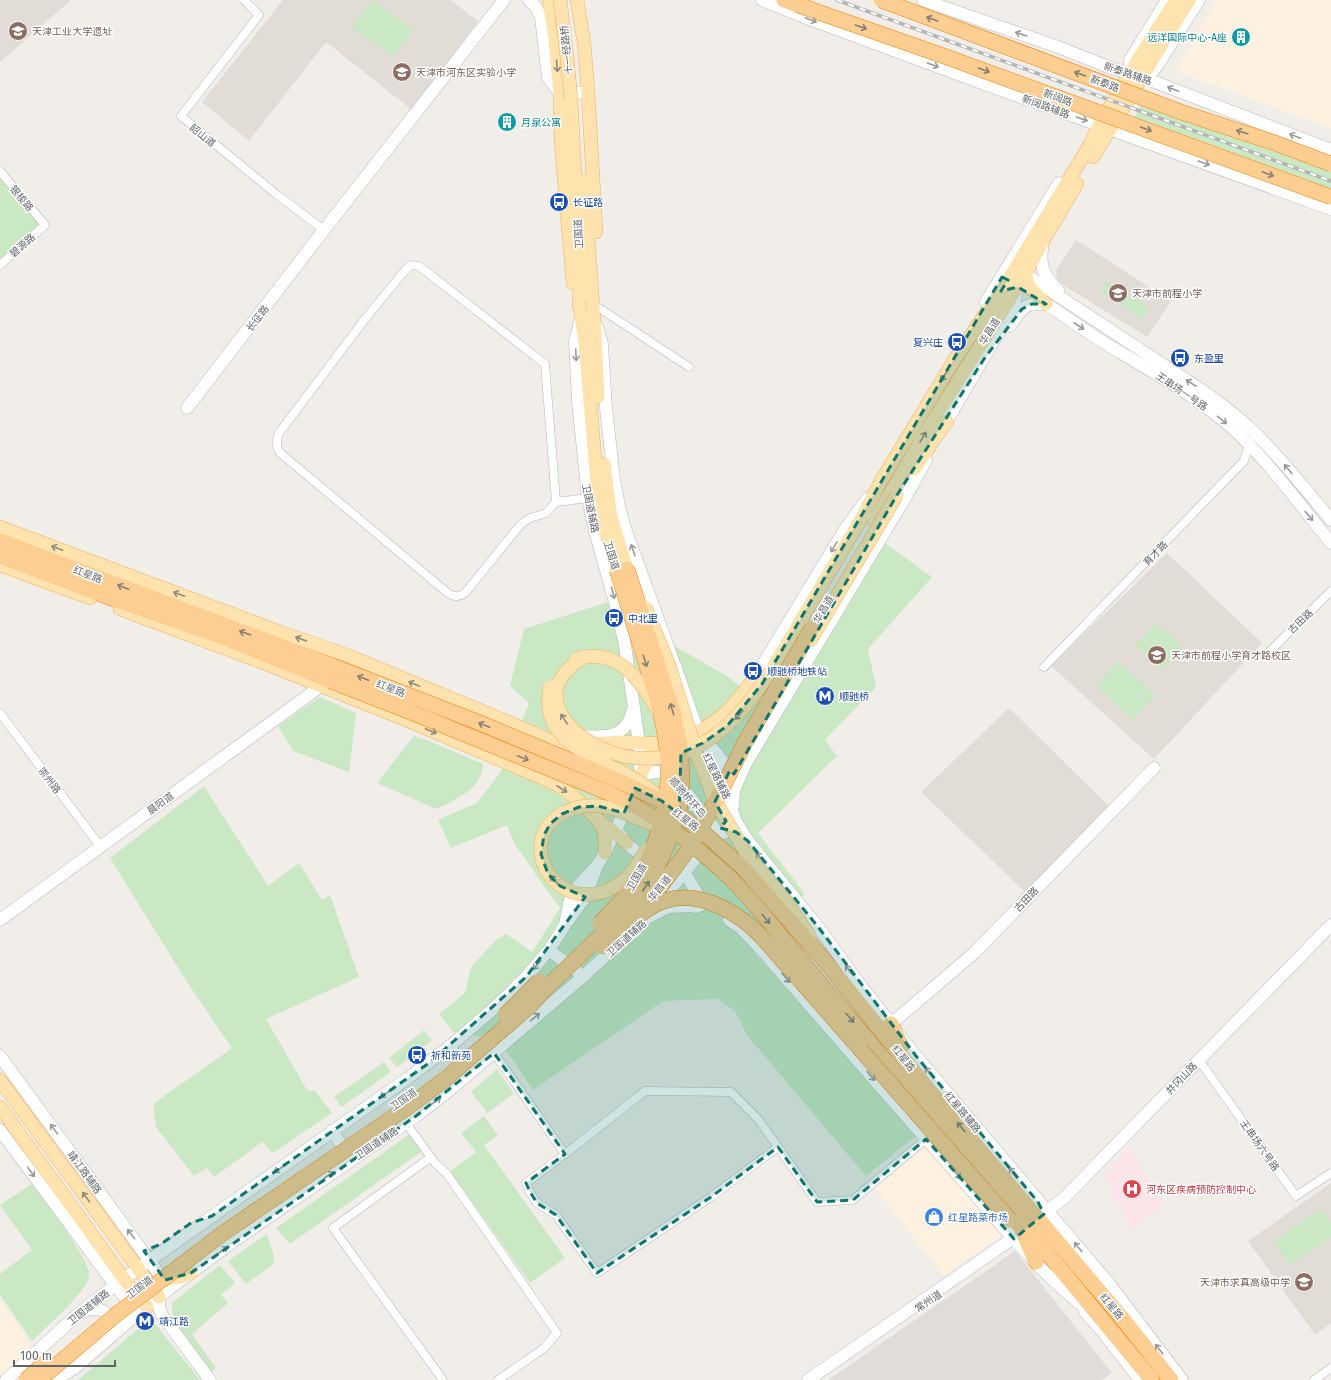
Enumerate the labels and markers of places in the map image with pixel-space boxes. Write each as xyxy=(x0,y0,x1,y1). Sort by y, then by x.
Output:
school or university icon: 天津工业大学遗址 xyxy=(7,20,29,42)
place label: 天津工业大学遗址 xyxy=(32,26,112,38)
building icon: 远洋国际中心-A座 xyxy=(1230,26,1252,48)
place label: 远洋国际中心-A座 xyxy=(1147,32,1227,44)
school or university icon: 天津市河东区实验小学 xyxy=(391,61,413,83)
place label: 天津市河东区实验小学 xyxy=(416,67,516,79)
building icon: 月泉公寓 xyxy=(496,111,518,133)
place label: 月泉公寓 xyxy=(521,117,561,129)
bus stop icon: 长征路 xyxy=(548,191,570,213)
place label: 长征路 xyxy=(573,197,603,209)
school or university icon: 天津市前程小学 xyxy=(1107,282,1129,304)
place label: 天津市前程小学 xyxy=(1132,288,1202,300)
bus stop icon: 复兴庄 xyxy=(946,331,968,353)
place label: 复兴庄 xyxy=(913,337,943,349)
bus stop icon: 东盈里 xyxy=(1169,347,1191,369)
place label: 东盈里 xyxy=(1194,353,1224,365)
bus stop icon: 中北里 xyxy=(603,607,625,629)
place label: 中北里 xyxy=(628,613,658,625)
school or university icon: 天津市前程小学育才路校区 xyxy=(1146,644,1168,666)
place label: 天津市前程小学育才路校区 xyxy=(1171,650,1291,662)
bus stop icon: 顺驰桥地铁站 xyxy=(742,660,764,682)
place label: 顺驰桥地铁站 xyxy=(767,666,827,678)
metro station icon: 顺驰桥 xyxy=(814,685,836,707)
place label: 顺驰桥 xyxy=(839,691,869,703)
bus stop icon: 祈和新苑 xyxy=(406,1044,428,1066)
place label: 祈和新苑 xyxy=(431,1050,471,1062)
hospital icon: 河东区疾病预防控制中心 xyxy=(1121,1178,1143,1200)
place label: 河东区疾病预防控制中心 xyxy=(1146,1184,1256,1196)
shop icon: 红星路菜市场 xyxy=(923,1206,945,1228)
place label: 红星路菜市场 xyxy=(948,1212,1008,1224)
school or university icon: 天津市求真高级中学 xyxy=(1293,1271,1315,1293)
place label: 天津市求真高级中学 xyxy=(1200,1277,1290,1289)
metro station icon: 靖江路 xyxy=(134,1310,156,1332)
place label: 靖江路 xyxy=(159,1316,189,1328)

